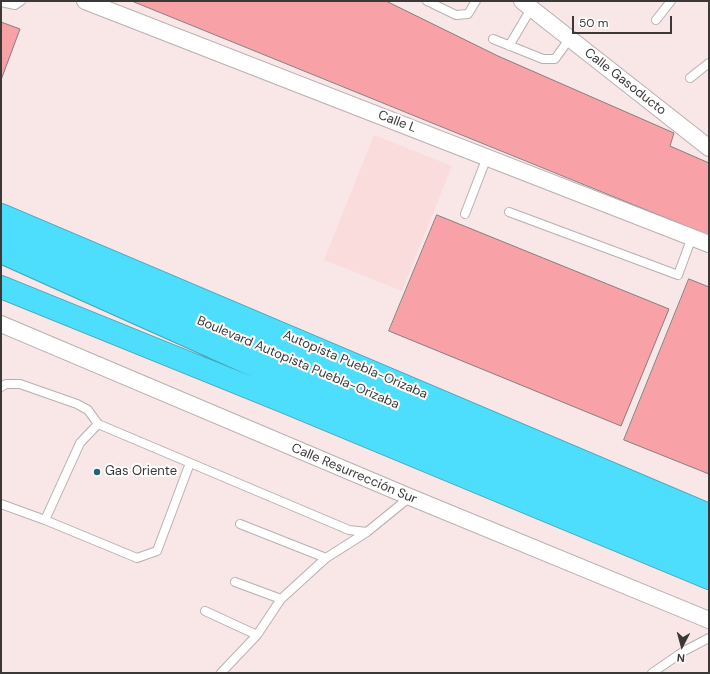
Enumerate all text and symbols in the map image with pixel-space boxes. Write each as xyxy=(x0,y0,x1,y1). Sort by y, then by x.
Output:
scale bar xyxy=(574,8,674,34)
text: 50 m xyxy=(579,15,608,31)
street label: Calle Gasoducto xyxy=(581,45,669,119)
street label: Calle L xyxy=(376,108,418,136)
street label: Boulevard Autopista Puebla-Orizaba xyxy=(195,313,401,413)
street label: Autopista Puebla-Orizaba xyxy=(280,327,430,403)
street label: Calle Resurrección Sur xyxy=(289,440,419,508)
place label: Gas Oriente xyxy=(105,464,177,480)
marker: Gas Oriente xyxy=(92,467,102,477)
north arrow xyxy=(662,626,702,666)
text: N xyxy=(676,651,685,665)

